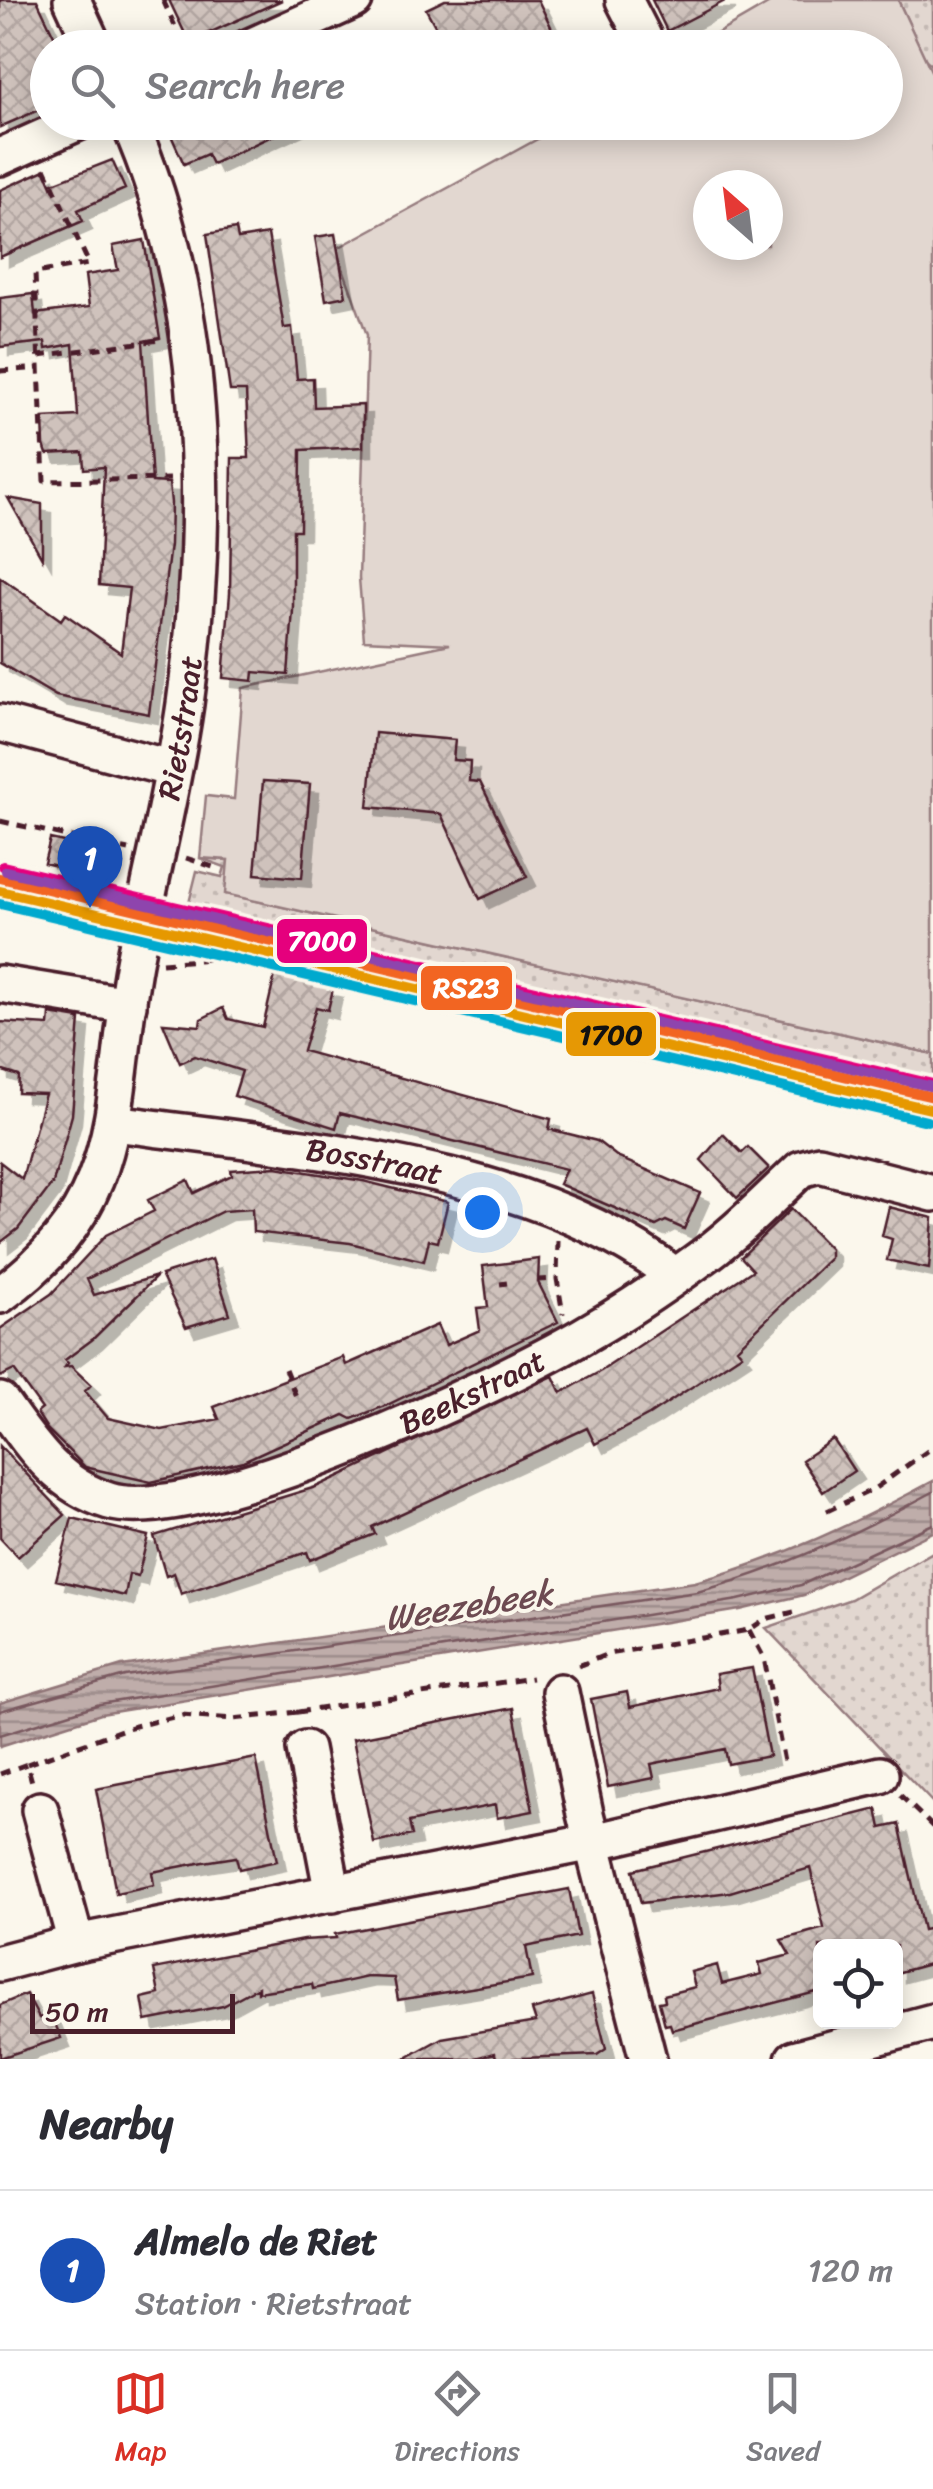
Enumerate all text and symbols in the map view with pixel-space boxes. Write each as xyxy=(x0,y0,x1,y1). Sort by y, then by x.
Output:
search box xyxy=(30,30,903,140)
text: Search here xyxy=(145,52,345,119)
icon: search xyxy=(65,58,120,113)
north arrow xyxy=(693,170,783,260)
street label: Rietstraat xyxy=(140,653,219,805)
pin: 1 xyxy=(58,826,122,908)
text: 7000 xyxy=(287,916,357,965)
line badge: 7000 xyxy=(275,917,369,965)
text: RS23 xyxy=(432,963,500,1012)
line badge: RS23 xyxy=(419,964,514,1012)
line badge: 1700 xyxy=(564,1010,658,1058)
text: 1700 xyxy=(579,1010,643,1059)
street label: Bosstraat xyxy=(302,1120,448,1202)
your location xyxy=(457,1187,508,1238)
street label: Beekstraat xyxy=(390,1332,556,1451)
water label: Weezebeek xyxy=(380,1561,560,1649)
map controls xyxy=(813,1939,903,2029)
button: locate xyxy=(813,1939,903,2029)
text: 50 m xyxy=(45,1987,109,2036)
scale bar xyxy=(30,1989,235,2034)
text: Nearby xyxy=(40,2087,173,2161)
text: Almelo de Riet xyxy=(135,2208,377,2275)
text: 1 xyxy=(66,2242,79,2299)
text: 120 m xyxy=(808,2242,893,2299)
text: Station · Rietstraat xyxy=(135,2275,412,2332)
tab: Map xyxy=(113,2366,168,2475)
tab: Directions xyxy=(394,2366,520,2475)
tab: Saved xyxy=(746,2366,820,2475)

